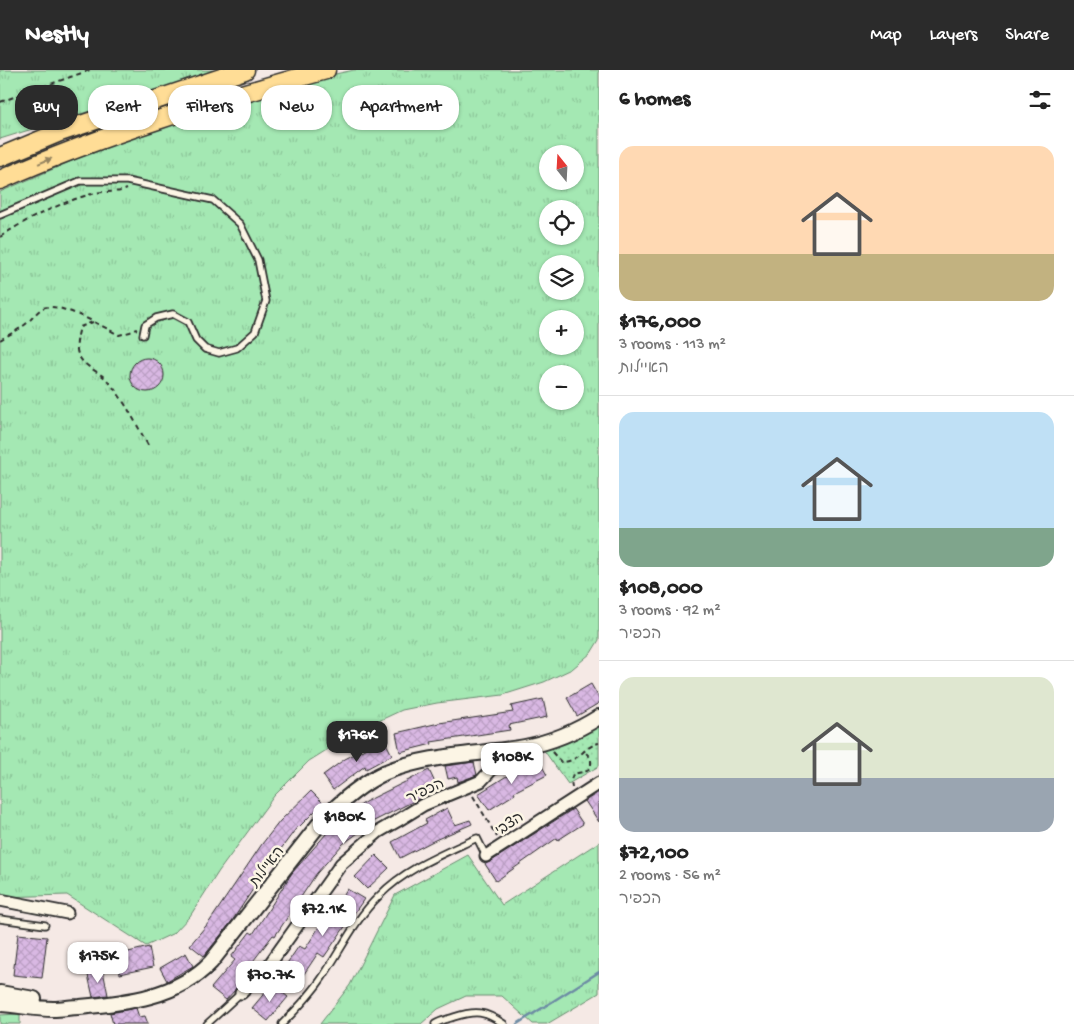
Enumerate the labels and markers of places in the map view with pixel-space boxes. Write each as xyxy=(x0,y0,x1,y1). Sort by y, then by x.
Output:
pin: $176K xyxy=(322,720,392,763)
pin: $108K xyxy=(477,742,547,785)
pin: $180K xyxy=(309,802,379,845)
pin: $72.1K xyxy=(282,894,364,937)
pin: $175K xyxy=(63,942,133,984)
pin: $70.7K xyxy=(229,960,311,1003)

